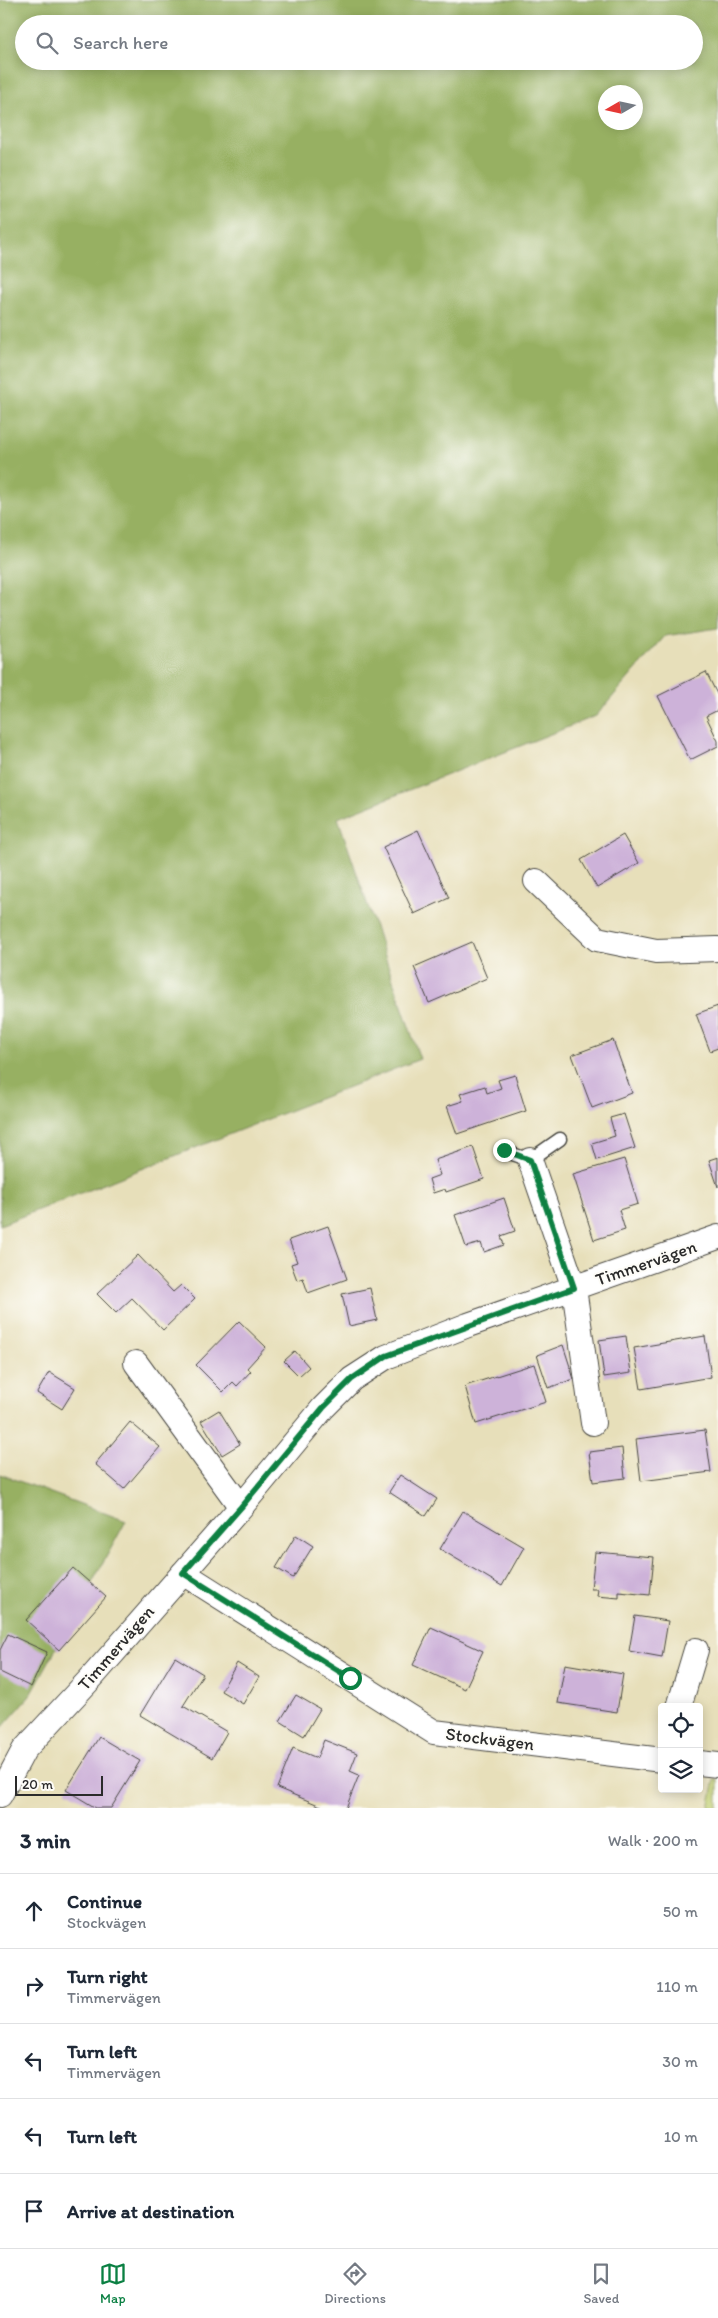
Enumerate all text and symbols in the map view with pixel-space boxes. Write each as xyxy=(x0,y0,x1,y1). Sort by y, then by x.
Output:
search box xyxy=(15,15,703,70)
icon: search xyxy=(33,29,61,57)
text: Search here xyxy=(73,31,168,54)
north arrow xyxy=(598,85,643,130)
route end xyxy=(493,1139,516,1162)
street label: Timmervägen xyxy=(592,1235,700,1291)
street label: Timmervägen xyxy=(73,1601,159,1695)
route start xyxy=(339,1667,362,1690)
map controls xyxy=(658,1703,703,1793)
button: locate xyxy=(658,1703,703,1748)
street label: Stockvägen xyxy=(444,1723,536,1755)
button: layers xyxy=(658,1748,703,1793)
scale bar xyxy=(15,1773,102,1796)
text: 20 m xyxy=(22,1776,53,1793)
text: 3 min xyxy=(20,1828,70,1853)
text: Walk · 200 m xyxy=(608,1831,698,1850)
text: Continue xyxy=(67,1890,142,1913)
icon: ahead xyxy=(20,1897,48,1925)
text: 50 m xyxy=(663,1902,698,1921)
text: Stockvägen xyxy=(67,1913,146,1932)
text: Turn right xyxy=(67,1965,148,1988)
icon: right xyxy=(20,1972,48,2000)
text: 110 m xyxy=(656,1977,698,1996)
text: Timmervägen xyxy=(67,1988,161,2007)
text: Turn left xyxy=(67,2040,137,2063)
icon: left xyxy=(20,2047,48,2075)
text: 30 m xyxy=(662,2052,698,2071)
text: Timmervägen xyxy=(67,2063,161,2082)
icon: left xyxy=(20,2122,48,2150)
text: Turn left xyxy=(67,2125,137,2148)
text: 10 m xyxy=(664,2127,698,2146)
icon: arrive xyxy=(20,2197,48,2225)
text: Arrive at destination xyxy=(67,2200,234,2223)
tab: Map xyxy=(99,2260,127,2307)
tab: Directions xyxy=(324,2260,386,2307)
tab: Saved xyxy=(583,2260,619,2307)

